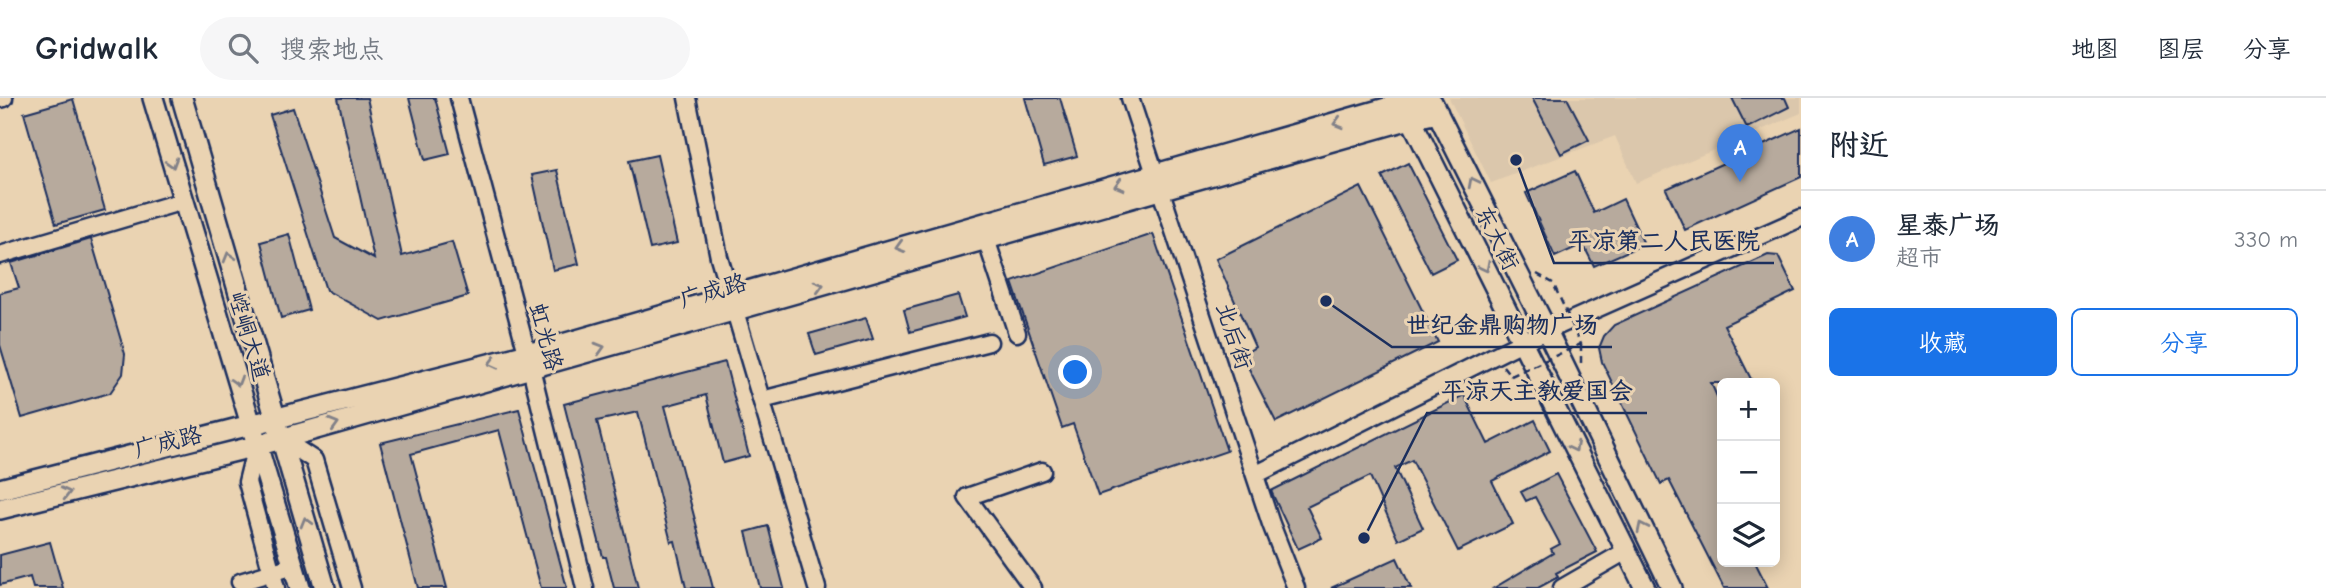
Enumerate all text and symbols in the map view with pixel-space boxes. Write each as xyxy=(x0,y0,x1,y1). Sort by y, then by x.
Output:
search box xyxy=(200,17,690,80)
text: Gridwalk xyxy=(35,29,158,67)
icon: search xyxy=(224,29,262,67)
text: 搜索地点 xyxy=(280,35,384,65)
text: 地图 xyxy=(2071,35,2119,63)
text: 图层 xyxy=(2157,35,2205,63)
text: 分享 xyxy=(2243,35,2291,63)
one-way arrow xyxy=(1332,114,1344,129)
pin: A xyxy=(1717,124,1763,182)
text: 附近 xyxy=(1829,128,1889,163)
one-way arrow xyxy=(164,157,179,169)
one-way arrow xyxy=(1113,177,1125,191)
one-way arrow xyxy=(1467,177,1481,189)
street label: 东大街 xyxy=(1469,201,1525,275)
text: 星泰广场 xyxy=(1896,211,2000,241)
callout: 平凉第二人民医院 xyxy=(1554,218,1774,263)
text: A xyxy=(1846,226,1858,253)
text: 330 m xyxy=(2234,226,2298,253)
text: 平凉第二人民医院 xyxy=(1568,227,1760,255)
one-way arrow xyxy=(895,238,907,253)
text: 超市 xyxy=(1896,244,1942,271)
one-way arrow xyxy=(223,251,237,263)
one-way arrow xyxy=(1476,260,1490,272)
street label: 广成路 xyxy=(676,269,750,313)
one-way arrow xyxy=(813,280,825,295)
street label: 崆峒大道 xyxy=(223,288,275,384)
street label: 北后街 xyxy=(1210,299,1258,373)
street label: 虹光路 xyxy=(524,300,568,374)
callout: 世纪金鼎购物广场 xyxy=(1392,302,1612,347)
button: 收藏 xyxy=(1829,308,2057,376)
button: 分享 xyxy=(2071,308,2298,376)
text: 世纪金鼎购物广场 xyxy=(1406,311,1598,339)
one-way arrow xyxy=(594,342,606,357)
one-way arrow xyxy=(487,355,499,369)
your location xyxy=(1058,355,1092,389)
callout: 平涼天主教爱国会 xyxy=(1427,368,1647,413)
one-way arrow xyxy=(229,375,244,387)
text: 平涼天主教爱国会 xyxy=(1441,377,1633,405)
map controls xyxy=(1717,378,1780,567)
button: + xyxy=(1717,378,1780,441)
one-way arrow xyxy=(328,418,340,432)
street label: 广成路 xyxy=(131,421,205,463)
one-way arrow xyxy=(1566,440,1580,452)
button: − xyxy=(1717,441,1780,504)
one-way arrow xyxy=(60,486,72,501)
button: layers xyxy=(1717,504,1780,567)
one-way arrow xyxy=(300,517,315,529)
one-way arrow xyxy=(1636,522,1650,534)

